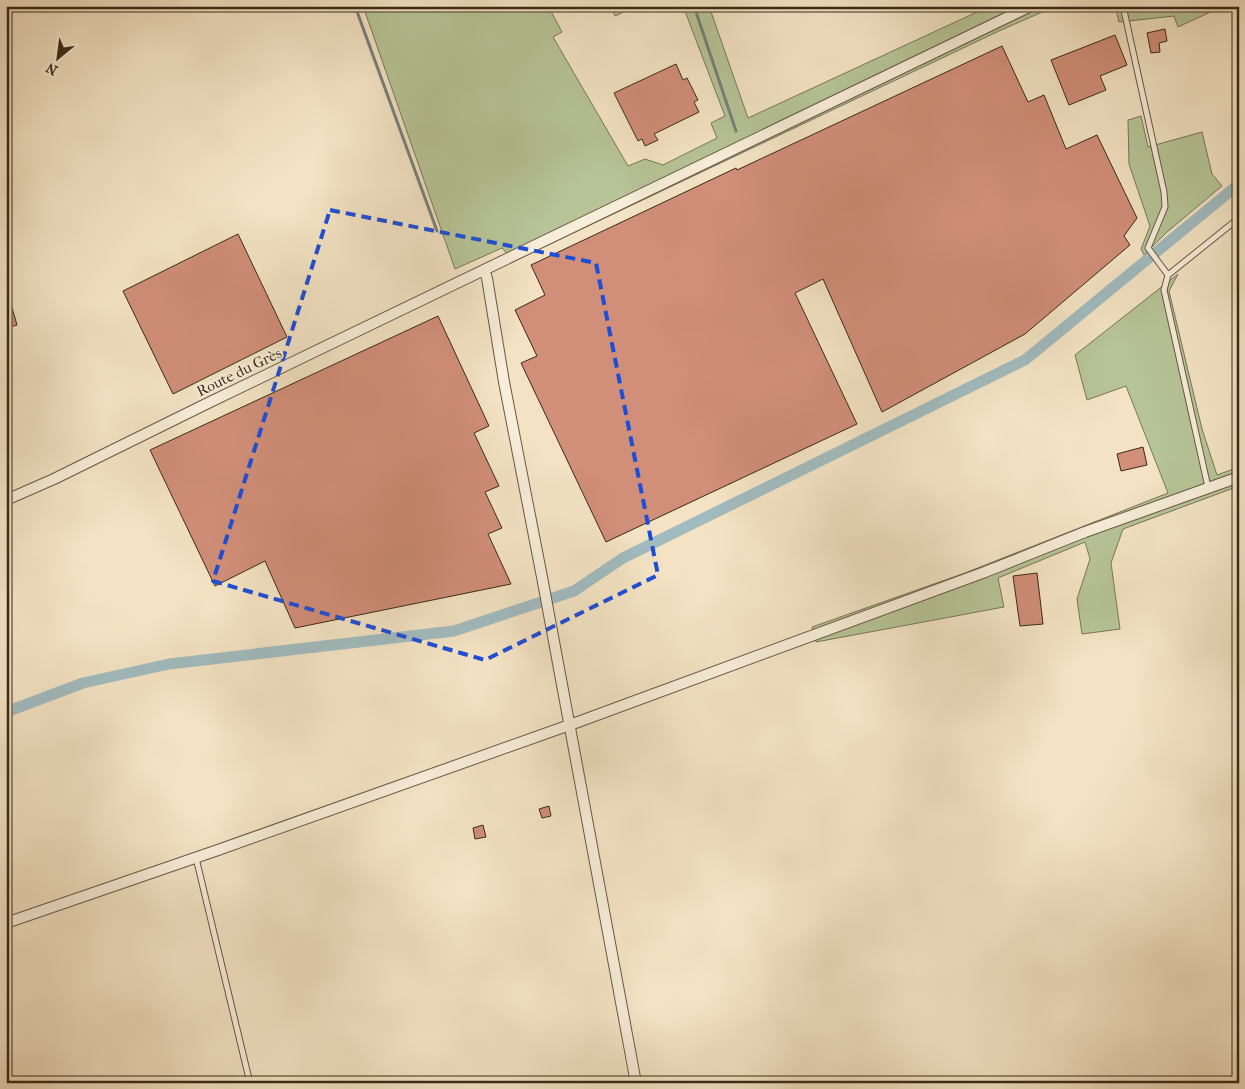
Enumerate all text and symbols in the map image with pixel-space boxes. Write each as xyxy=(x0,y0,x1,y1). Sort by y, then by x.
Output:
north arrow xyxy=(32,32,82,82)
text: N xyxy=(43,59,61,79)
street label: Route du Grès xyxy=(194,343,285,400)

